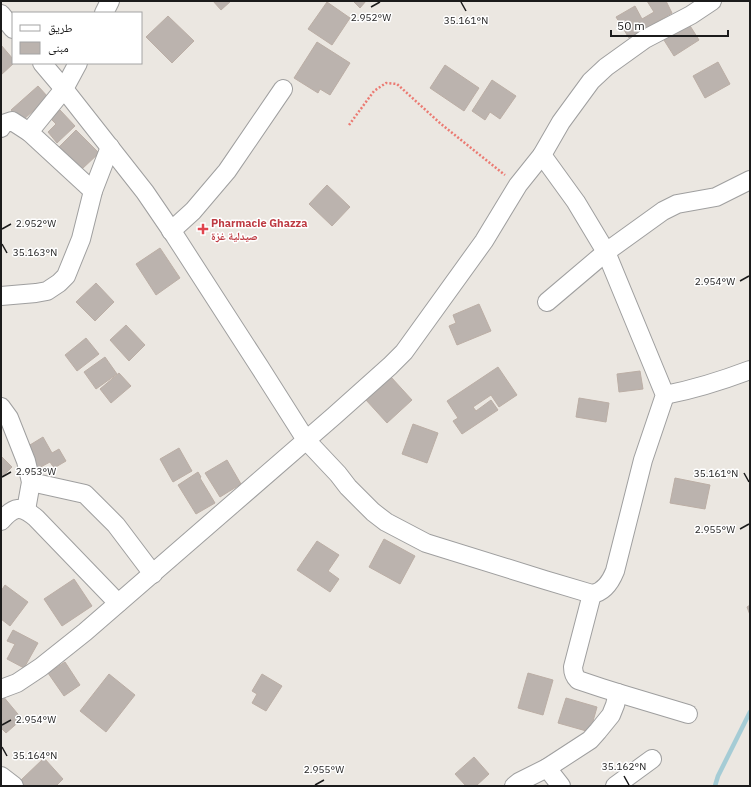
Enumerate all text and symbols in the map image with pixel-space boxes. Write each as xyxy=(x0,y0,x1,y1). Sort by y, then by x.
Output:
text: 2.952°W xyxy=(351,11,391,24)
legend xyxy=(12,12,142,64)
scale bar xyxy=(611,12,728,38)
text: 35.161°N xyxy=(444,14,488,27)
text: 50 m xyxy=(617,18,645,33)
text: طريق xyxy=(48,20,73,35)
text: مبنى xyxy=(48,40,69,55)
place label: Pharmacie Ghazza صيدلية غزة xyxy=(211,216,308,243)
text: 2.952°W xyxy=(16,217,56,230)
marker: Pharmacie Ghazza صيدلية غزة xyxy=(198,224,208,234)
text: 35.163°N xyxy=(13,246,57,259)
text: 2.954°W xyxy=(695,275,735,288)
text: 2.953°W xyxy=(16,465,56,478)
text: 35.161°N xyxy=(694,467,738,480)
text: 2.955°W xyxy=(695,523,735,536)
text: 2.954°W xyxy=(16,713,56,726)
text: 35.164°N xyxy=(13,749,57,762)
text: 35.162°N xyxy=(602,760,646,773)
text: 2.955°W xyxy=(304,763,344,776)

